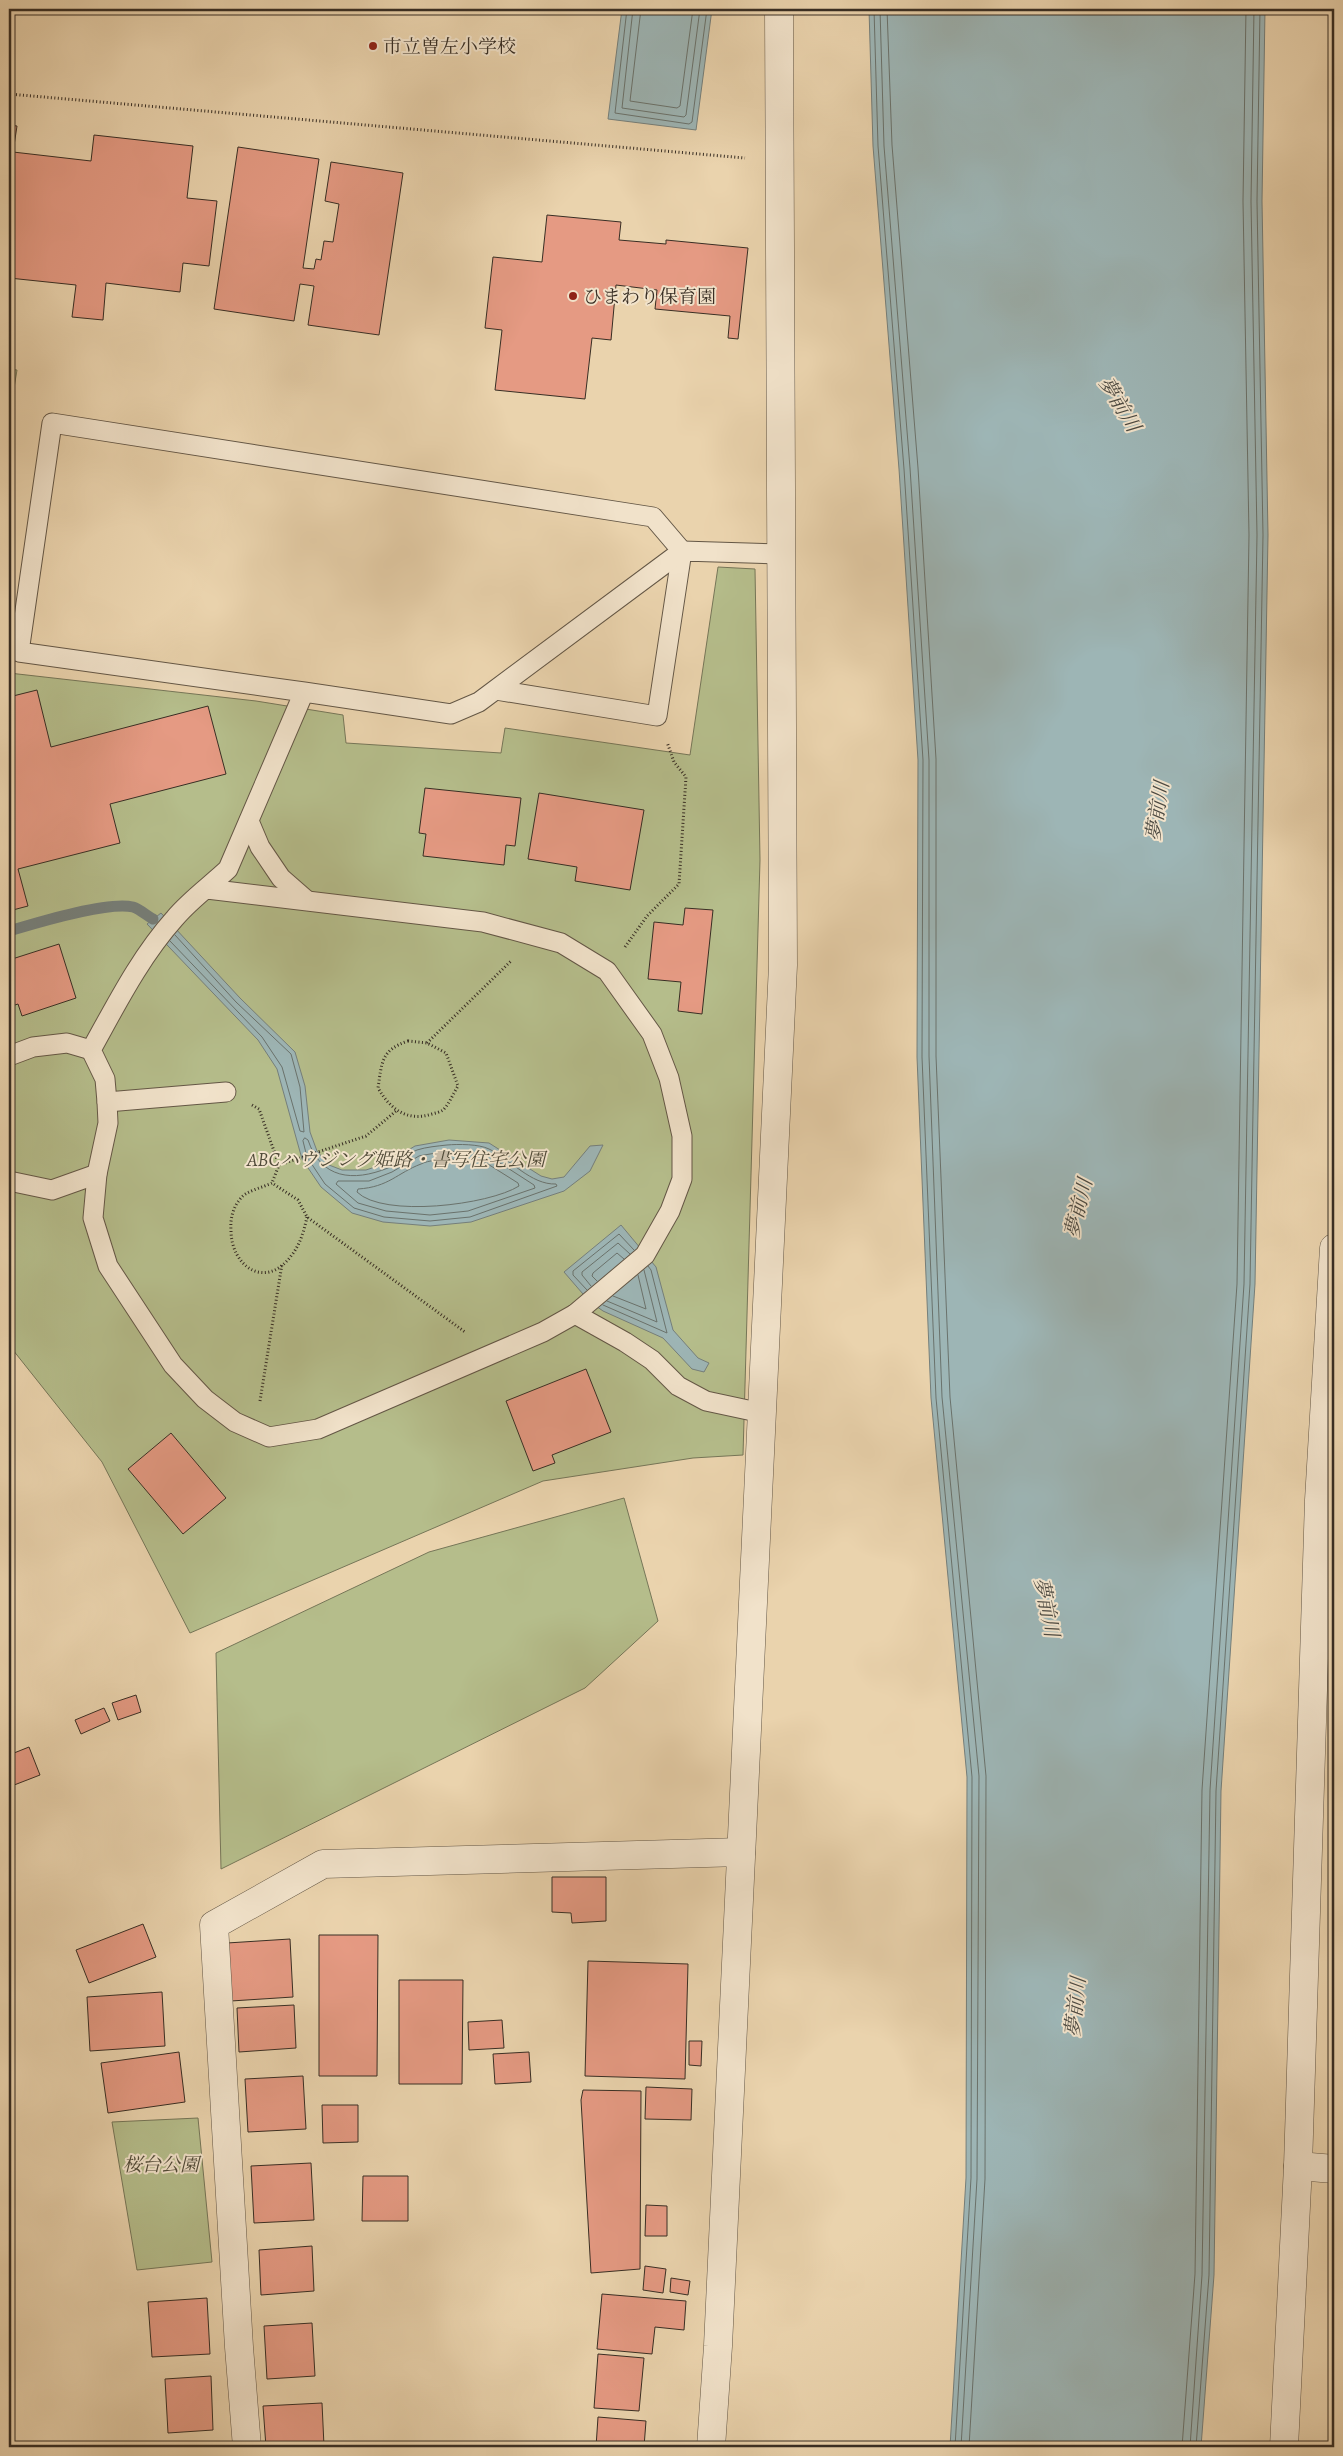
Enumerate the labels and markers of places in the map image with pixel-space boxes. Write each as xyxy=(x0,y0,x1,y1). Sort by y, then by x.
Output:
place label: 市立曽左小学校 xyxy=(383,34,516,60)
marker: 市立曽左小学校 xyxy=(367,40,379,52)
place label: ひまわり保育園 xyxy=(583,284,716,310)
marker: ひまわり保育園 xyxy=(567,290,579,302)

